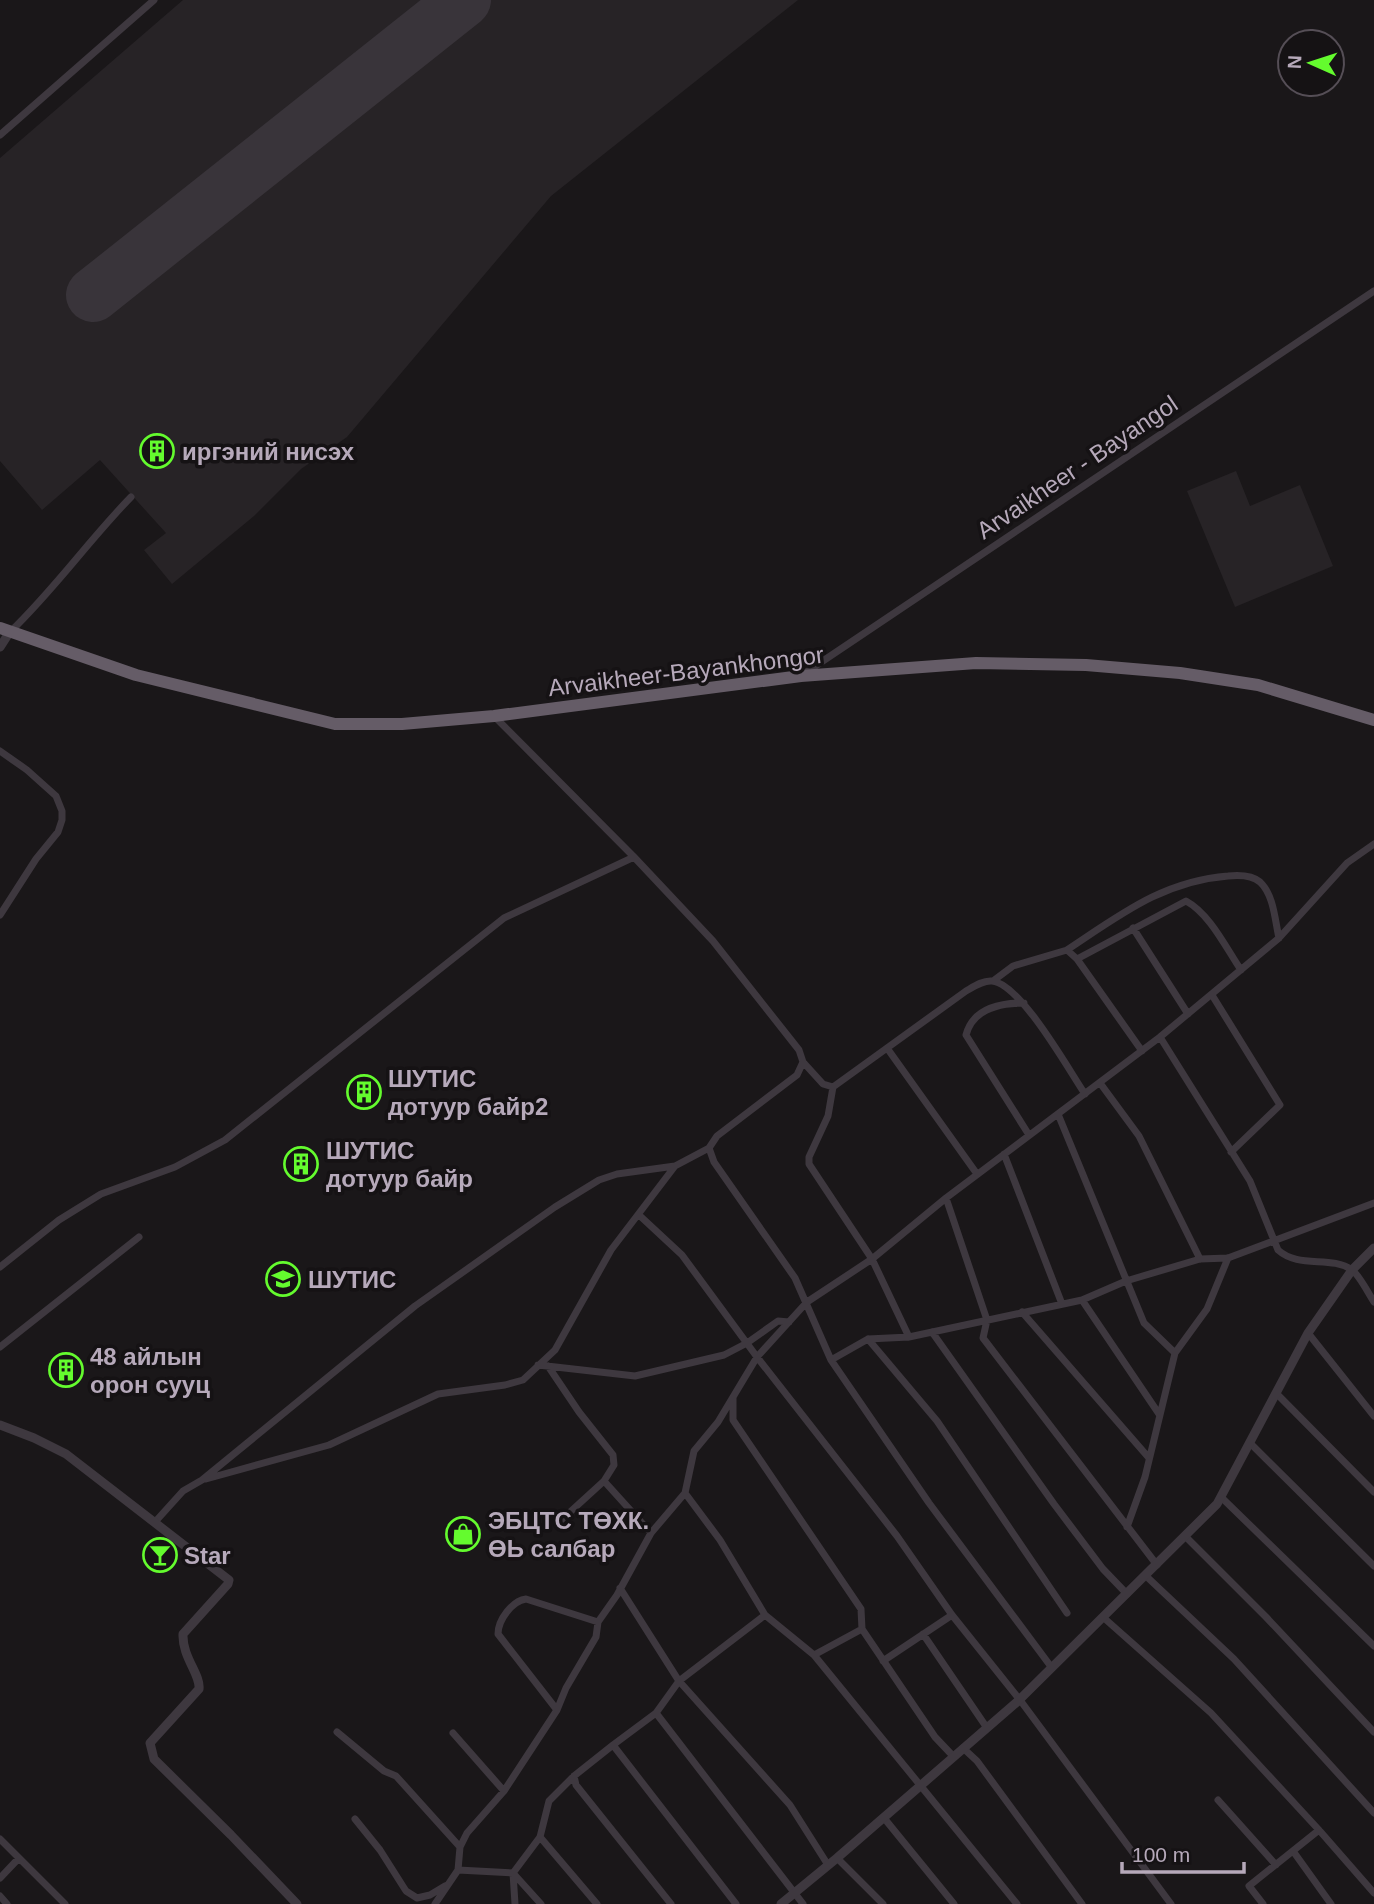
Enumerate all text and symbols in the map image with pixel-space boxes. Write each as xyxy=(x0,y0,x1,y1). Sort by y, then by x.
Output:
north arrow xyxy=(1276,28,1346,98)
text: N xyxy=(1284,55,1305,70)
street label: Arvaikheer - Bayangol xyxy=(972,390,1182,544)
building icon: иргэний нисэх xyxy=(138,432,176,470)
place label: иргэний нисэх xyxy=(182,438,355,465)
street label: Arvaikheer-Bayankhongor xyxy=(547,641,825,701)
place label: ШУТИС дотуур байр2 xyxy=(388,1065,548,1120)
building icon: ШУТИС дотуур байр2 xyxy=(345,1073,383,1111)
place label: ШУТИС дотуур байр xyxy=(326,1137,473,1192)
building icon: ШУТИС дотуур байр xyxy=(282,1145,320,1183)
school or university icon: ШУТИС xyxy=(264,1260,302,1298)
place label: ШУТИС xyxy=(308,1266,396,1293)
place label: 48 айлын орон сууц xyxy=(90,1343,210,1398)
building icon: 48 айлын орон сууц xyxy=(47,1351,85,1389)
place label: ЭБЦТС ТӨХК. ӨЬ салбар xyxy=(488,1507,649,1562)
shop icon: ЭБЦТС ТӨХК. ӨЬ салбар xyxy=(444,1515,482,1553)
bar icon: Star xyxy=(141,1536,179,1574)
place label: Star xyxy=(184,1542,231,1569)
scale bar xyxy=(1122,1830,1244,1874)
text: 100 m xyxy=(1132,1843,1190,1866)

